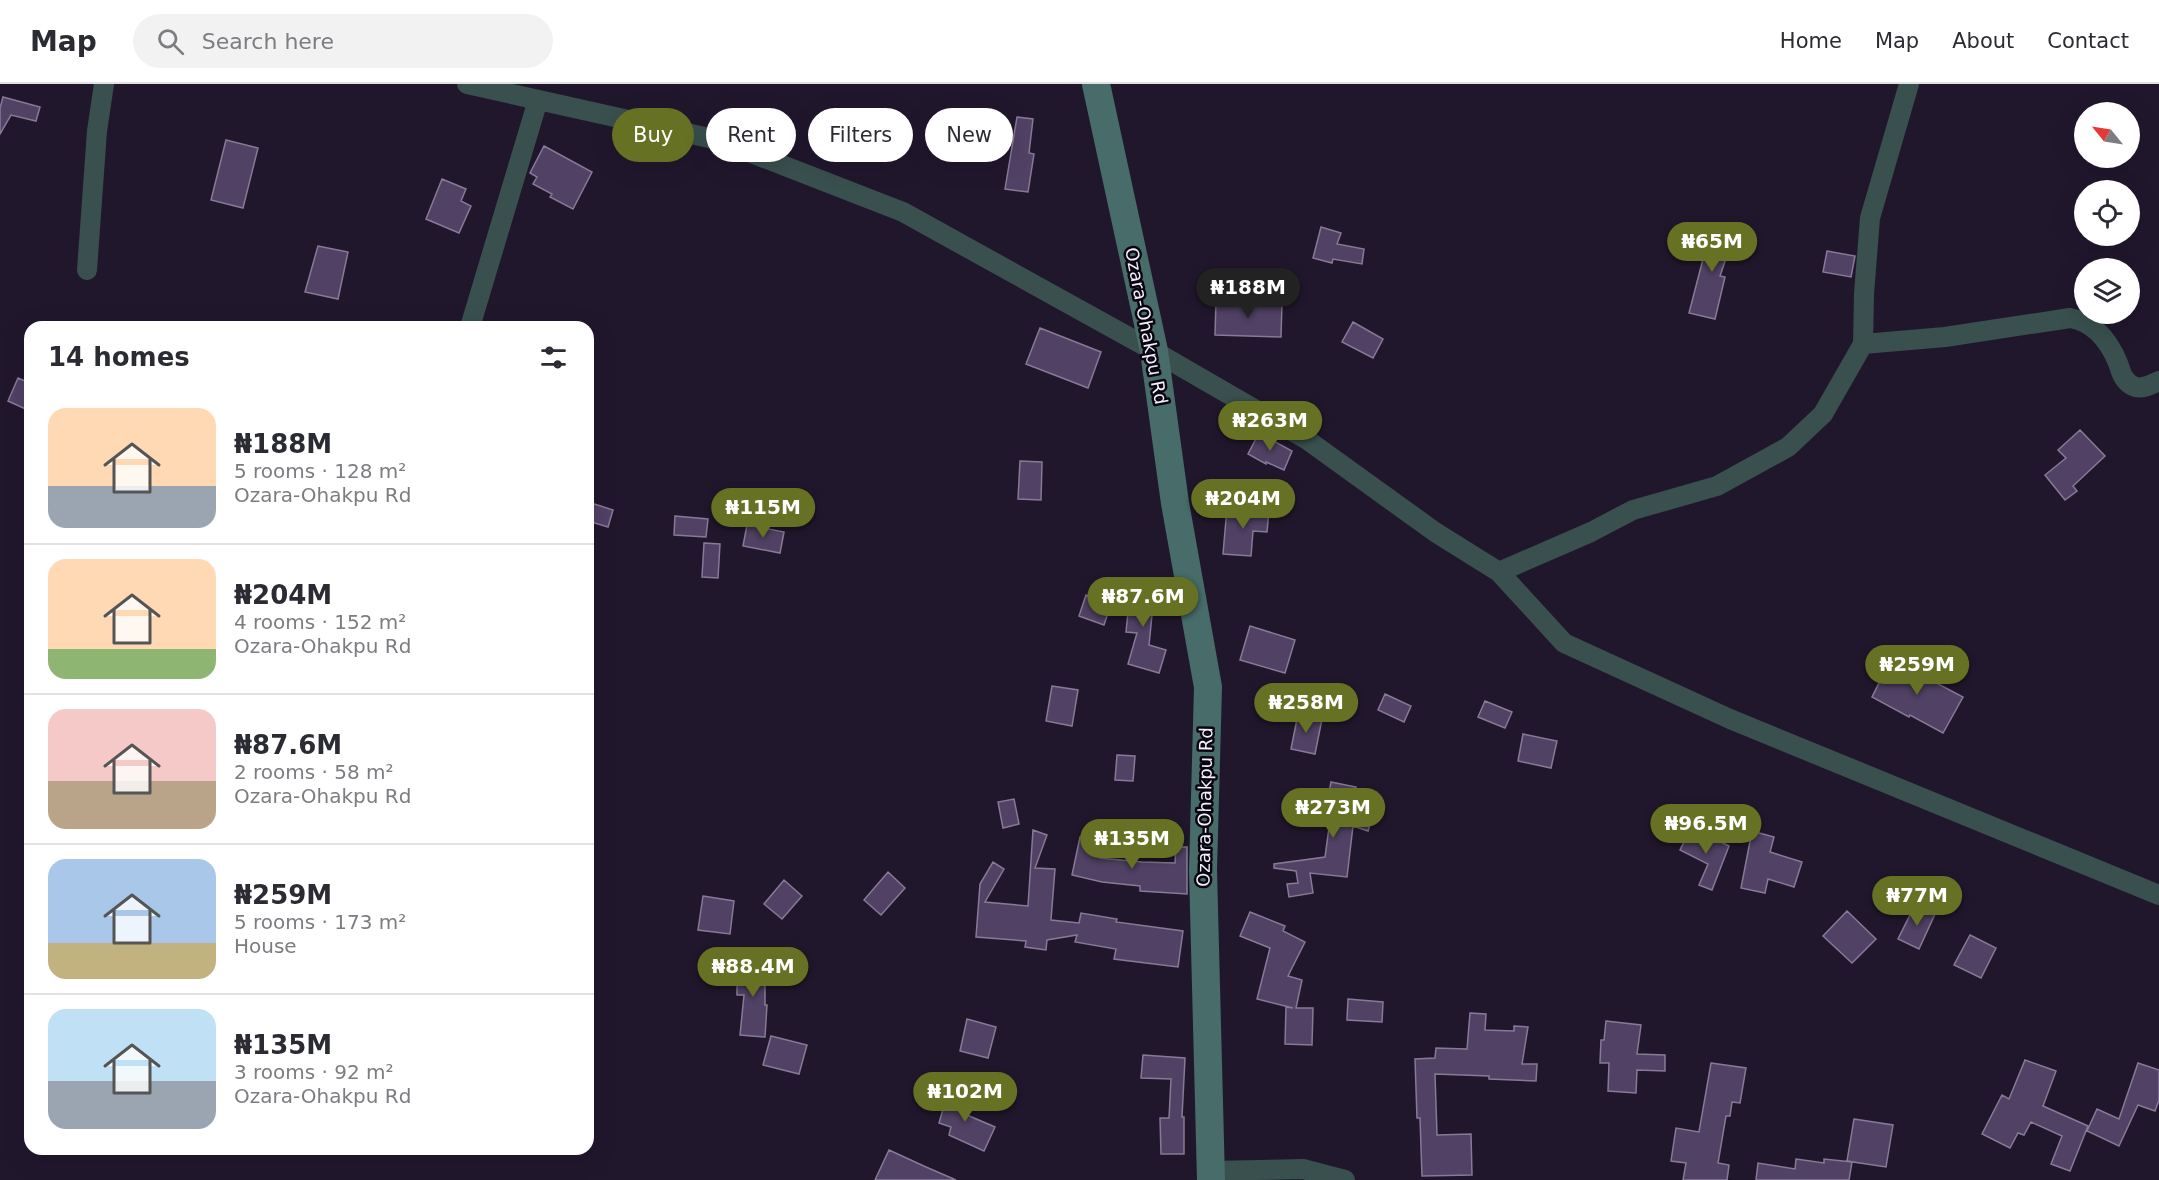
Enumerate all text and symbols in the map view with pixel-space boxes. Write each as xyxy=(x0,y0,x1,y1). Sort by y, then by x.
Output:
search box xyxy=(133,14,553,68)
text: Map xyxy=(30,25,97,58)
icon: search xyxy=(154,25,187,58)
text: Search here xyxy=(202,29,334,54)
text: Home xyxy=(1780,29,1842,53)
text: Map xyxy=(1875,29,1919,53)
text: About xyxy=(1952,29,2014,53)
text: Contact xyxy=(2047,29,2129,53)
north arrow xyxy=(2074,102,2140,168)
map controls xyxy=(2074,102,2140,324)
chip: Buy xyxy=(612,108,694,162)
chip: Rent xyxy=(706,108,796,162)
chip: Filters xyxy=(808,108,913,162)
chip: New xyxy=(925,108,1013,162)
button: locate xyxy=(2074,180,2140,246)
pin: ₦65M xyxy=(1676,222,1748,273)
text: ₦65M xyxy=(1681,229,1743,253)
street label: Ozara-Ohakpu Rd xyxy=(1121,246,1172,406)
button: layers xyxy=(2074,258,2140,324)
pin: ₦188M xyxy=(1206,268,1290,319)
text: ₦188M xyxy=(1210,275,1286,299)
icon: filters xyxy=(537,341,570,374)
text: 14 homes xyxy=(48,342,190,372)
pin: ₦263M xyxy=(1228,401,1312,452)
text: ₦263M xyxy=(1232,408,1308,432)
text: ₦188M xyxy=(234,429,332,459)
icon: home xyxy=(96,432,168,504)
text: 5 rooms · 128 m² xyxy=(234,459,406,483)
pin: ₦204M xyxy=(1201,479,1285,530)
text: Ozara-Ohakpu Rd xyxy=(234,483,411,507)
text: ₦204M xyxy=(1205,486,1281,510)
pin: ₦115M xyxy=(721,488,805,539)
text: ₦115M xyxy=(725,495,801,519)
pin: ₦87.6M xyxy=(1094,577,1192,628)
text: ₦204M xyxy=(234,580,332,610)
icon: home xyxy=(96,583,168,655)
text: ₦87.6M xyxy=(1101,584,1185,608)
text: 4 rooms · 152 m² xyxy=(234,610,406,634)
text: Ozara-Ohakpu Rd xyxy=(234,634,411,658)
pin: ₦259M xyxy=(1875,645,1959,696)
text: ₦259M xyxy=(1879,652,1955,676)
pin: ₦258M xyxy=(1264,683,1348,734)
text: ₦258M xyxy=(1268,690,1344,714)
street label: Ozara-Ohakpu Rd xyxy=(1193,727,1216,887)
text: ₦87.6M xyxy=(234,730,342,760)
icon: home xyxy=(96,733,168,805)
text: 2 rooms · 58 m² xyxy=(234,760,394,784)
text: Ozara-Ohakpu Rd xyxy=(234,784,411,808)
pin: ₦273M xyxy=(1291,788,1375,839)
text: ₦273M xyxy=(1295,795,1371,819)
pin: ₦96.5M xyxy=(1657,804,1755,855)
text: ₦96.5M xyxy=(1664,811,1748,835)
pin: ₦135M xyxy=(1090,819,1174,870)
text: ₦135M xyxy=(1094,826,1170,850)
pin: ₦77M xyxy=(1881,876,1953,927)
text: ₦259M xyxy=(234,880,332,910)
icon: home xyxy=(96,883,168,955)
text: ₦77M xyxy=(1886,883,1948,907)
text: 5 rooms · 173 m² xyxy=(234,910,406,934)
text: House xyxy=(234,934,297,958)
pin: ₦88.4M xyxy=(704,947,802,998)
text: ₦88.4M xyxy=(711,954,795,978)
text: ₦135M xyxy=(234,1030,332,1060)
icon: home xyxy=(96,1033,168,1105)
text: 3 rooms · 92 m² xyxy=(234,1060,394,1084)
pin: ₦102M xyxy=(923,1072,1007,1123)
text: ₦102M xyxy=(927,1079,1003,1103)
text: Ozara-Ohakpu Rd xyxy=(234,1084,411,1108)

